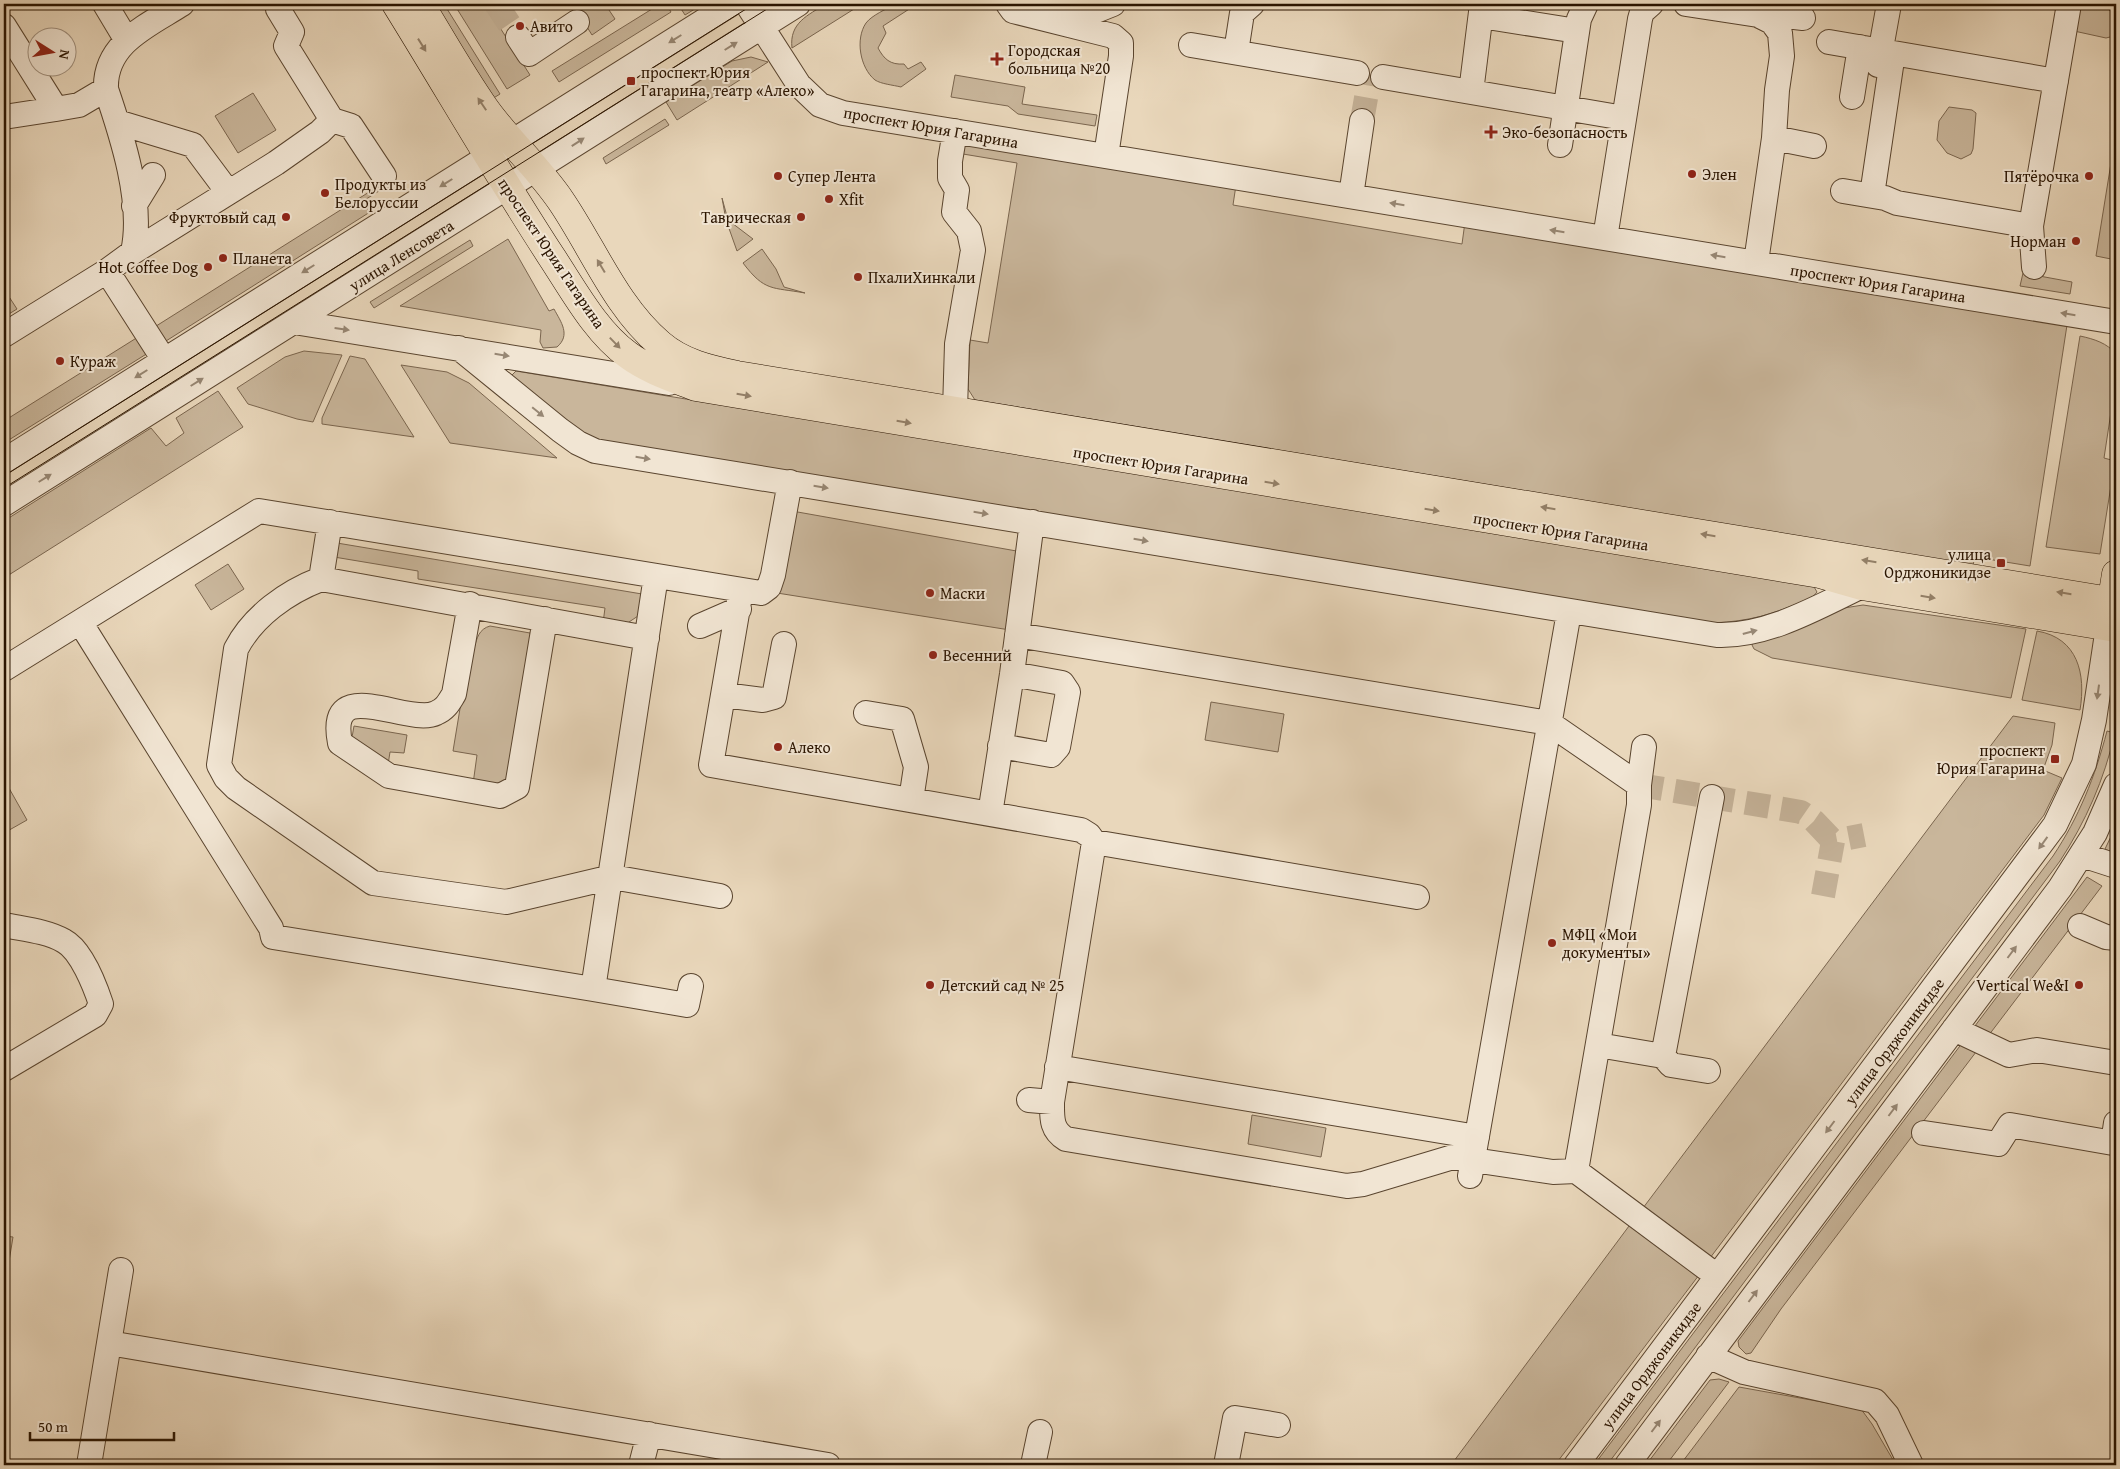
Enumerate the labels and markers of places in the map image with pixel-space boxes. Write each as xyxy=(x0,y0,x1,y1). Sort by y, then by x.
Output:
place label: Авито xyxy=(530,14,573,38)
marker: Авито xyxy=(514,20,526,32)
place label: Городская больница №20 xyxy=(1008,38,1111,80)
marker: Городская больница №20 xyxy=(990,52,1004,66)
place label: проспект Юрия Гагарина, театр «Алеко» xyxy=(641,60,814,102)
marker: проспект Юрия Гагарина, театр «Алеко» xyxy=(625,75,637,87)
place label: Эко-безопасность xyxy=(1502,120,1628,144)
marker: Эко-безопасность xyxy=(1484,125,1498,139)
place label: Элен xyxy=(1702,162,1737,186)
place label: Супер Лента xyxy=(788,164,876,188)
place label: Пятёрочка xyxy=(2004,164,2079,188)
marker: Элен xyxy=(1686,168,1698,180)
marker: Супер Лента xyxy=(772,170,784,182)
marker: Пятёрочка xyxy=(2083,170,2095,182)
place label: Продукты из Белоруссии xyxy=(335,172,426,214)
marker: Продукты из Белоруссии xyxy=(319,187,331,199)
place label: Xfit xyxy=(839,187,865,211)
marker: Xfit xyxy=(823,193,835,205)
place label: Фруктовый сад xyxy=(169,205,276,229)
place label: Таврическая xyxy=(701,205,791,229)
marker: Фруктовый сад xyxy=(280,211,292,223)
marker: Таврическая xyxy=(795,211,807,223)
place label: Норман xyxy=(2010,229,2066,253)
marker: Норман xyxy=(2070,235,2082,247)
place label: Планета xyxy=(233,246,292,270)
marker: Планета xyxy=(217,252,229,264)
place label: Hot Coffee Dog xyxy=(99,255,198,279)
marker: Hot Coffee Dog xyxy=(202,261,214,273)
place label: ПхалиХинкали xyxy=(868,265,976,289)
marker: ПхалиХинкали xyxy=(852,271,864,283)
place label: Кураж xyxy=(70,349,116,373)
marker: Кураж xyxy=(54,355,66,367)
place label: улица Орджоникидзе xyxy=(1884,542,1991,584)
marker: улица Орджоникидзе xyxy=(1995,557,2007,569)
place label: Маски xyxy=(940,581,986,605)
marker: Маски xyxy=(924,587,936,599)
place label: Весенний xyxy=(943,643,1012,667)
marker: Весенний xyxy=(927,649,939,661)
place label: Алеко xyxy=(788,735,831,759)
place label: проспект Юрия Гагарина xyxy=(1937,738,2045,780)
marker: Алеко xyxy=(772,741,784,753)
marker: проспект Юрия Гагарина xyxy=(2049,753,2061,765)
place label: МФЦ «Мои документы» xyxy=(1562,922,1651,964)
marker: МФЦ «Мои документы» xyxy=(1546,937,1558,949)
place label: Детский сад № 25 xyxy=(939,973,1064,997)
place label: Vertical We&I xyxy=(1976,973,2069,997)
marker: Детский сад № 25 xyxy=(924,979,936,991)
marker: Vertical We&I xyxy=(2073,979,2085,991)

